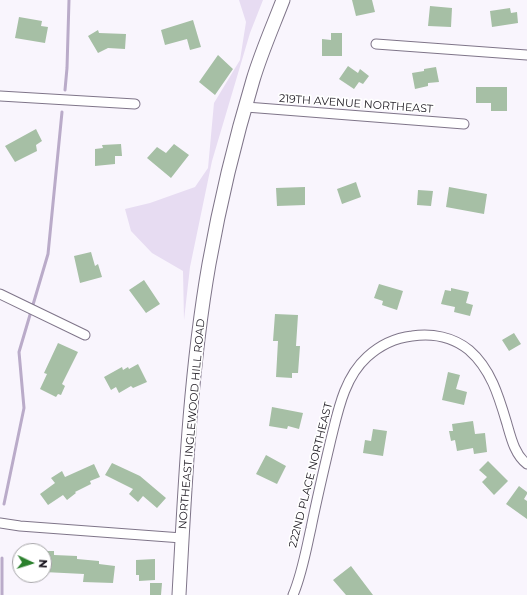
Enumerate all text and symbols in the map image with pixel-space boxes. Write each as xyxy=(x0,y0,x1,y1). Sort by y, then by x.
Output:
street label: 219TH AVENUE NORTHEAST xyxy=(278,92,434,116)
street label: NORTHEAST INGLEWOOD HILL ROAD xyxy=(176,318,208,530)
street label: 222ND PLACE NORTHEAST xyxy=(287,401,335,549)
north arrow xyxy=(12,543,52,583)
text: N xyxy=(36,559,50,569)

